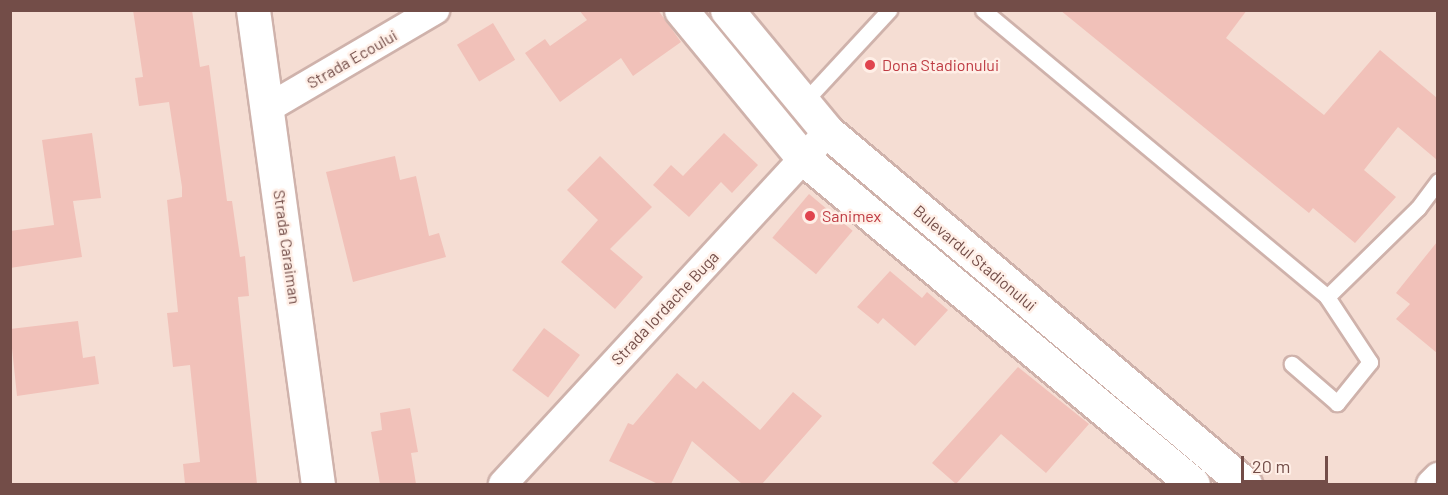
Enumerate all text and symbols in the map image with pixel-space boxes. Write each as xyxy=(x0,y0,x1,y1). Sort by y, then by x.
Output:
street label: Strada Ecoului xyxy=(304,25,400,93)
place label: Dona Stadionului xyxy=(882,55,999,75)
marker: Dona Stadionului xyxy=(863,58,877,72)
street label: Strada Caraiman xyxy=(269,189,305,305)
street label: Bulevardul Stadionului xyxy=(910,201,1040,315)
place label: Sanimex xyxy=(822,206,881,226)
marker: Sanimex xyxy=(803,209,817,223)
street label: Strada Iordache Buga xyxy=(607,247,723,369)
scale bar xyxy=(1244,444,1331,482)
text: 20 m xyxy=(1252,455,1290,477)

